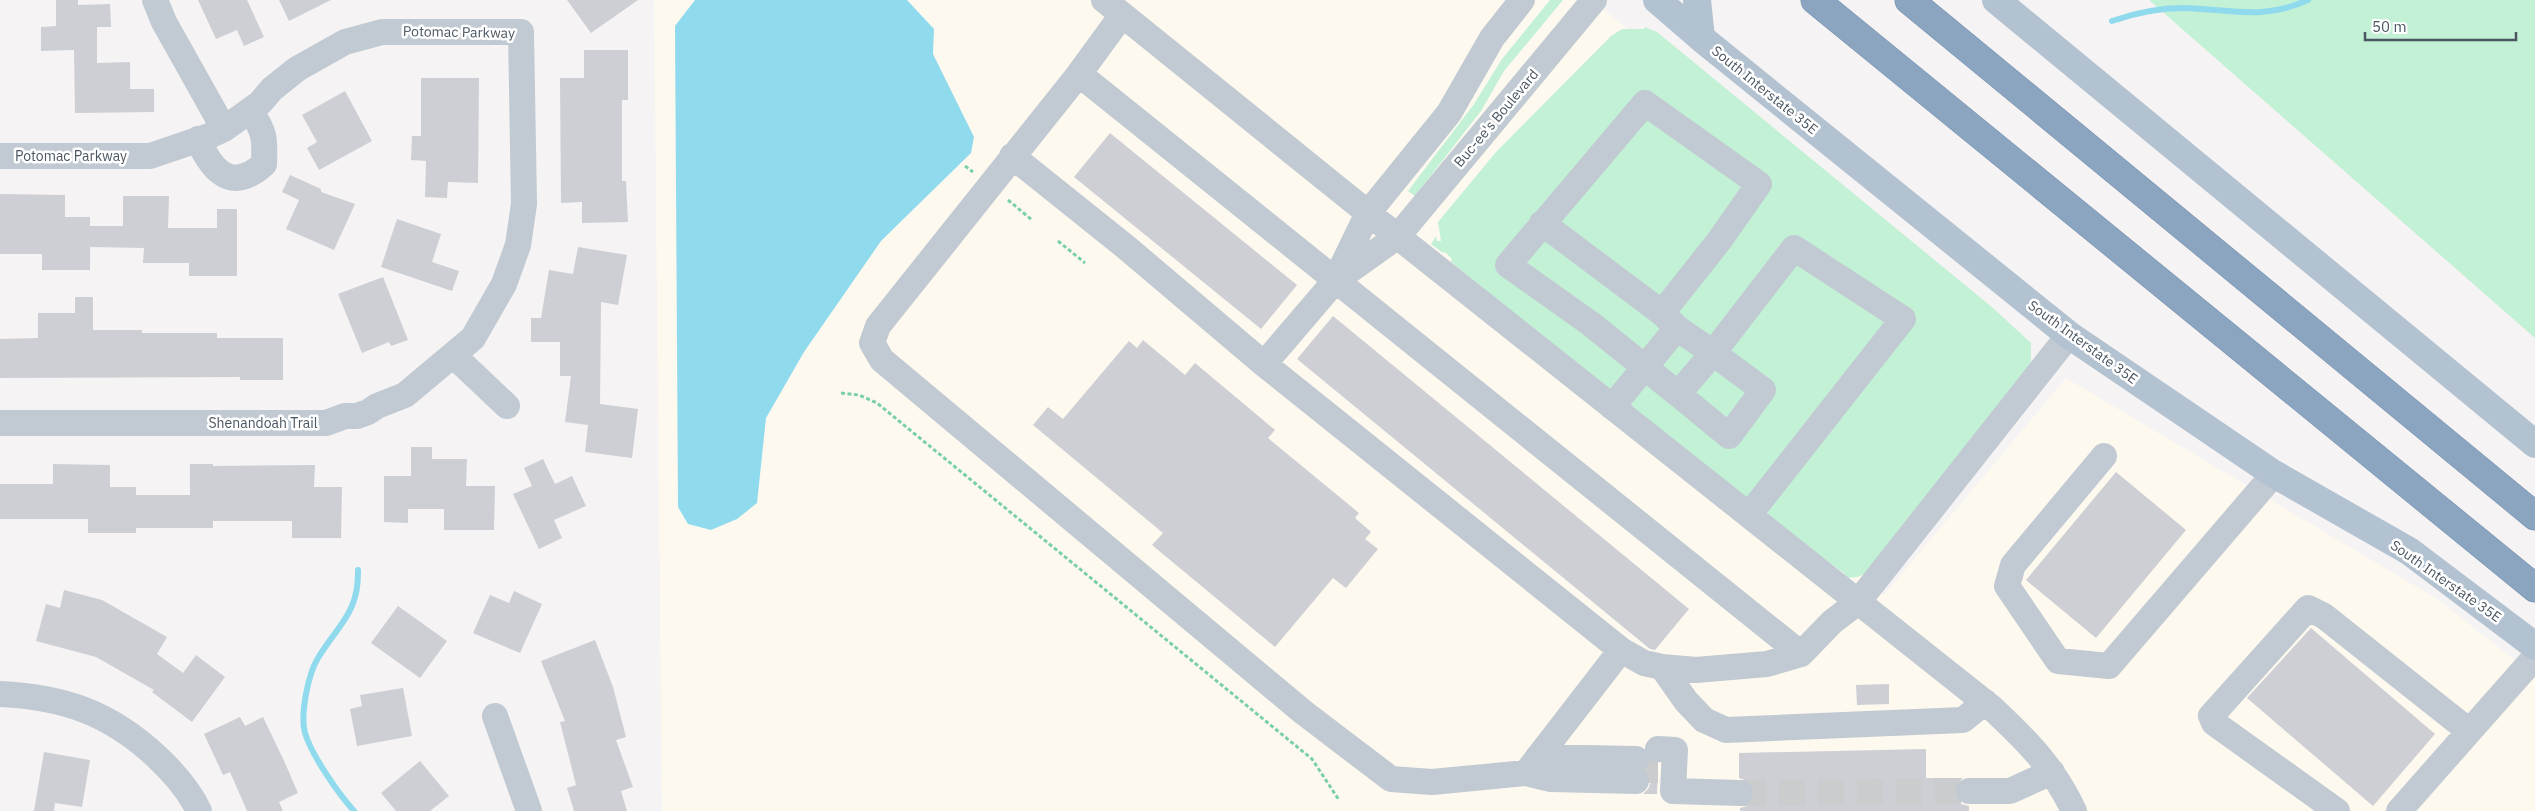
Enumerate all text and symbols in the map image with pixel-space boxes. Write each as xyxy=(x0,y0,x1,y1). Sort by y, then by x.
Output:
scale bar xyxy=(2365,10,2516,42)
text: 50 m xyxy=(2372,17,2407,36)
street label: Potomac Parkway xyxy=(403,22,515,42)
street label: South Interstate 35E xyxy=(1708,42,1822,138)
street label: Buc-ee's Boulevard xyxy=(1450,65,1542,171)
street label: Potomac Parkway xyxy=(15,147,127,165)
street label: South Interstate 35E xyxy=(2025,296,2141,388)
street label: Shenandoah Trail xyxy=(208,414,318,432)
street label: South Interstate 35E xyxy=(2387,536,2505,626)

